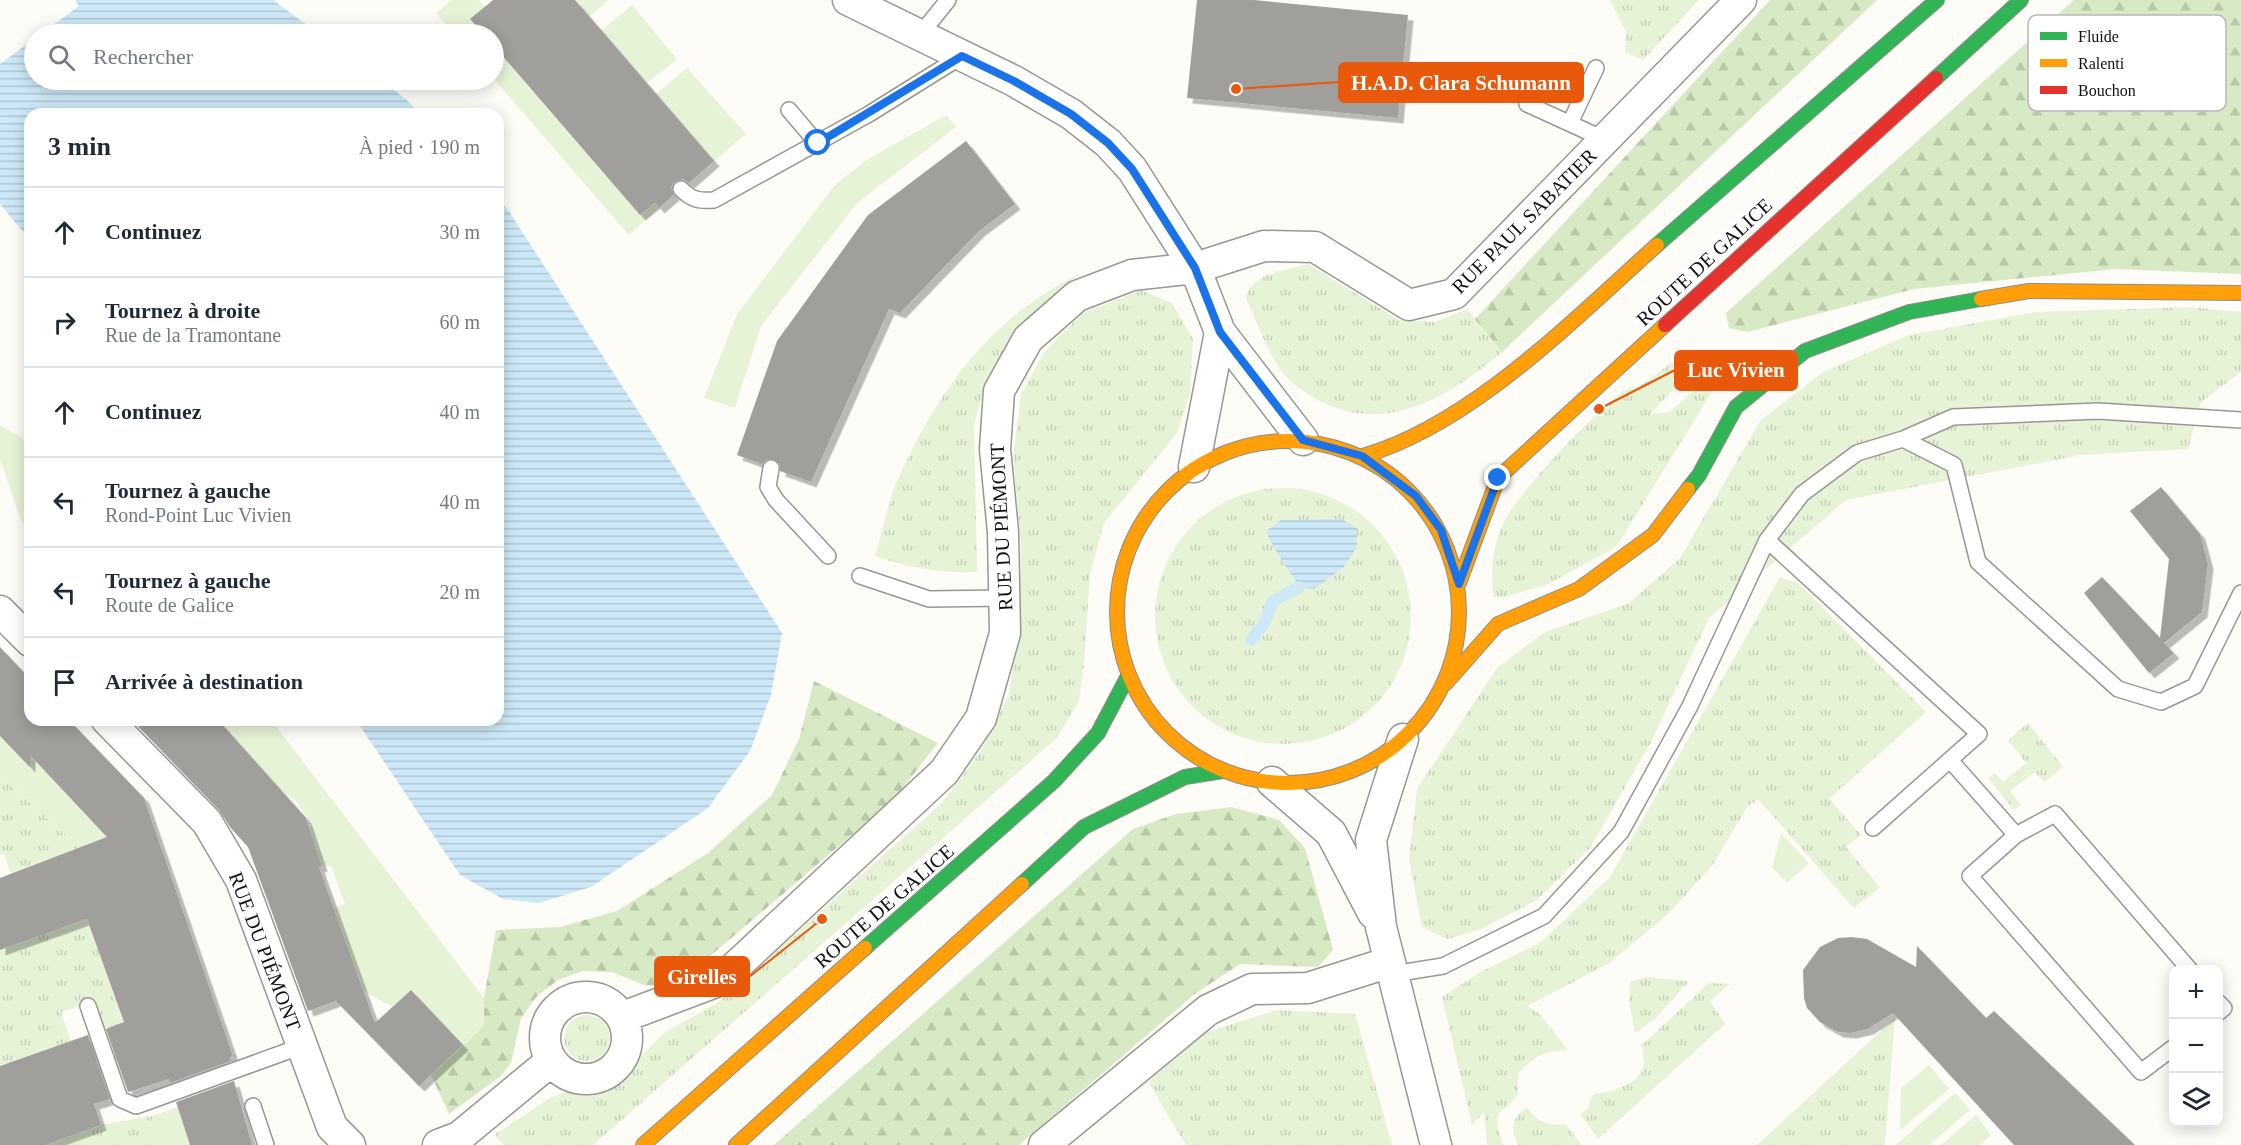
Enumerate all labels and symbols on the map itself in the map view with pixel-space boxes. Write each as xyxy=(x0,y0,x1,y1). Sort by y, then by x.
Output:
legend xyxy=(2028,15,2226,111)
text: Fluide xyxy=(2078,28,2119,45)
text: Ralenti xyxy=(2078,55,2125,72)
callout: H.A.D. Clara Schumann xyxy=(1339,63,1583,102)
text: H.A.D. Clara Schumann xyxy=(1351,71,1571,95)
text: Bouchon xyxy=(2078,82,2136,99)
route start xyxy=(804,129,830,155)
street label: RUE PAUL SABATIER xyxy=(1447,144,1601,298)
street label: ROUTE DE GALICE xyxy=(1632,194,1776,330)
callout: Luc Vivien xyxy=(1675,351,1797,390)
text: Luc Vivien xyxy=(1687,358,1785,382)
street label: RUE DU PIÉMONT xyxy=(986,443,1016,611)
route end xyxy=(1484,464,1510,490)
street label: ROUTE DE GALICE xyxy=(810,840,958,972)
street label: RUE DU PIÉMONT xyxy=(225,869,305,1033)
callout: Girelles xyxy=(655,957,749,996)
text: Girelles xyxy=(667,965,737,989)

